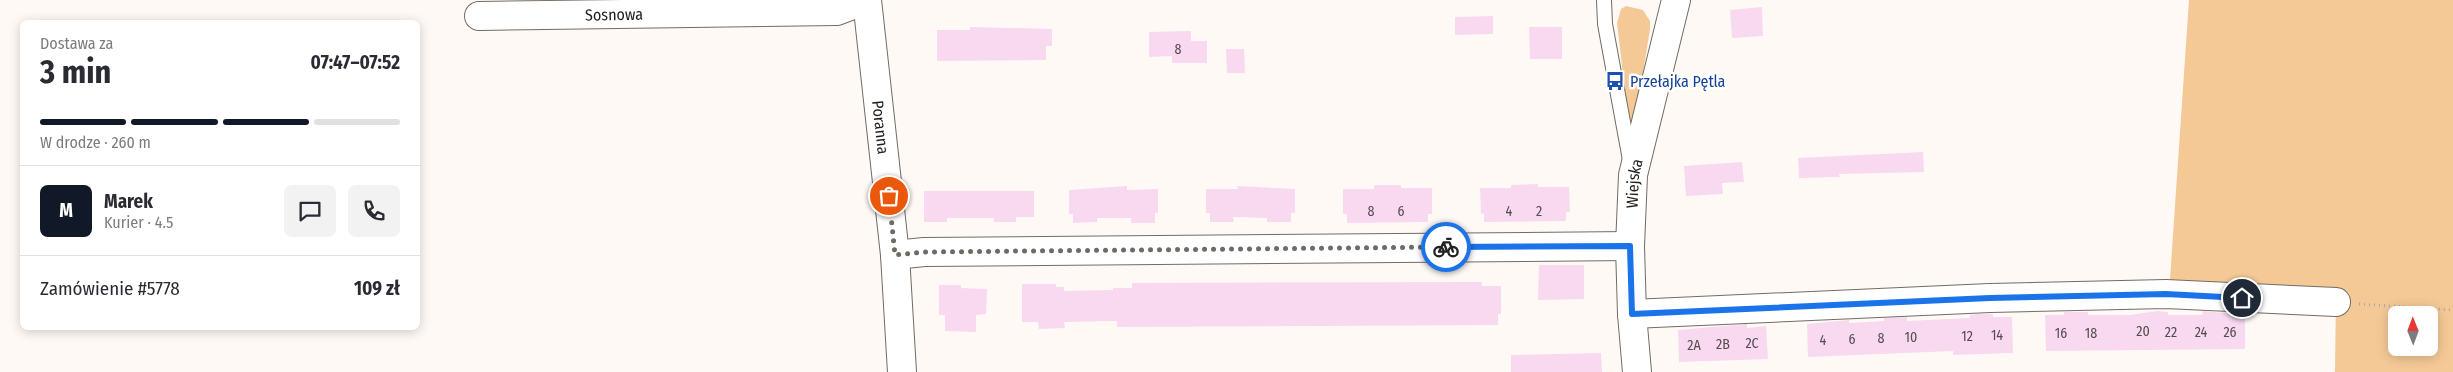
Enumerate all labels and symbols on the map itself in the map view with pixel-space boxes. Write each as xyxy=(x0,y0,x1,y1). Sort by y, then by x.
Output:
street label: Sosnowa xyxy=(585,5,643,25)
house number: 8 xyxy=(1175,41,1182,58)
bus stop icon: Przełajka Pętla xyxy=(1604,70,1626,92)
place label: Przełajka Pętla xyxy=(1630,72,1726,91)
street label: Poranna xyxy=(868,99,893,155)
street label: Wiejska xyxy=(1623,157,1647,209)
pin xyxy=(868,175,910,217)
house number: 8 xyxy=(1368,203,1375,220)
house number: 6 xyxy=(1398,203,1405,220)
house number: 4 xyxy=(1506,203,1513,220)
house number: 2 xyxy=(1536,203,1542,220)
courier xyxy=(1421,222,1471,272)
pin xyxy=(2221,277,2263,319)
north arrow xyxy=(2388,306,2438,356)
house number: 20 xyxy=(2136,323,2150,340)
house number: 22 xyxy=(2165,324,2177,341)
house number: 24 xyxy=(2195,324,2208,341)
house number: 26 xyxy=(2223,324,2237,341)
house number: 16 xyxy=(2055,325,2067,342)
house number: 18 xyxy=(2085,325,2097,342)
house number: 14 xyxy=(1991,327,2003,344)
house number: 12 xyxy=(1961,328,1973,345)
house number: 10 xyxy=(1905,329,1917,346)
house number: 8 xyxy=(1878,330,1885,347)
house number: 6 xyxy=(1849,331,1856,348)
house number: 4 xyxy=(1820,332,1827,349)
house number: 2C xyxy=(1745,335,1759,352)
house number: 2B xyxy=(1716,336,1730,353)
house number: 2A xyxy=(1687,337,1701,354)

